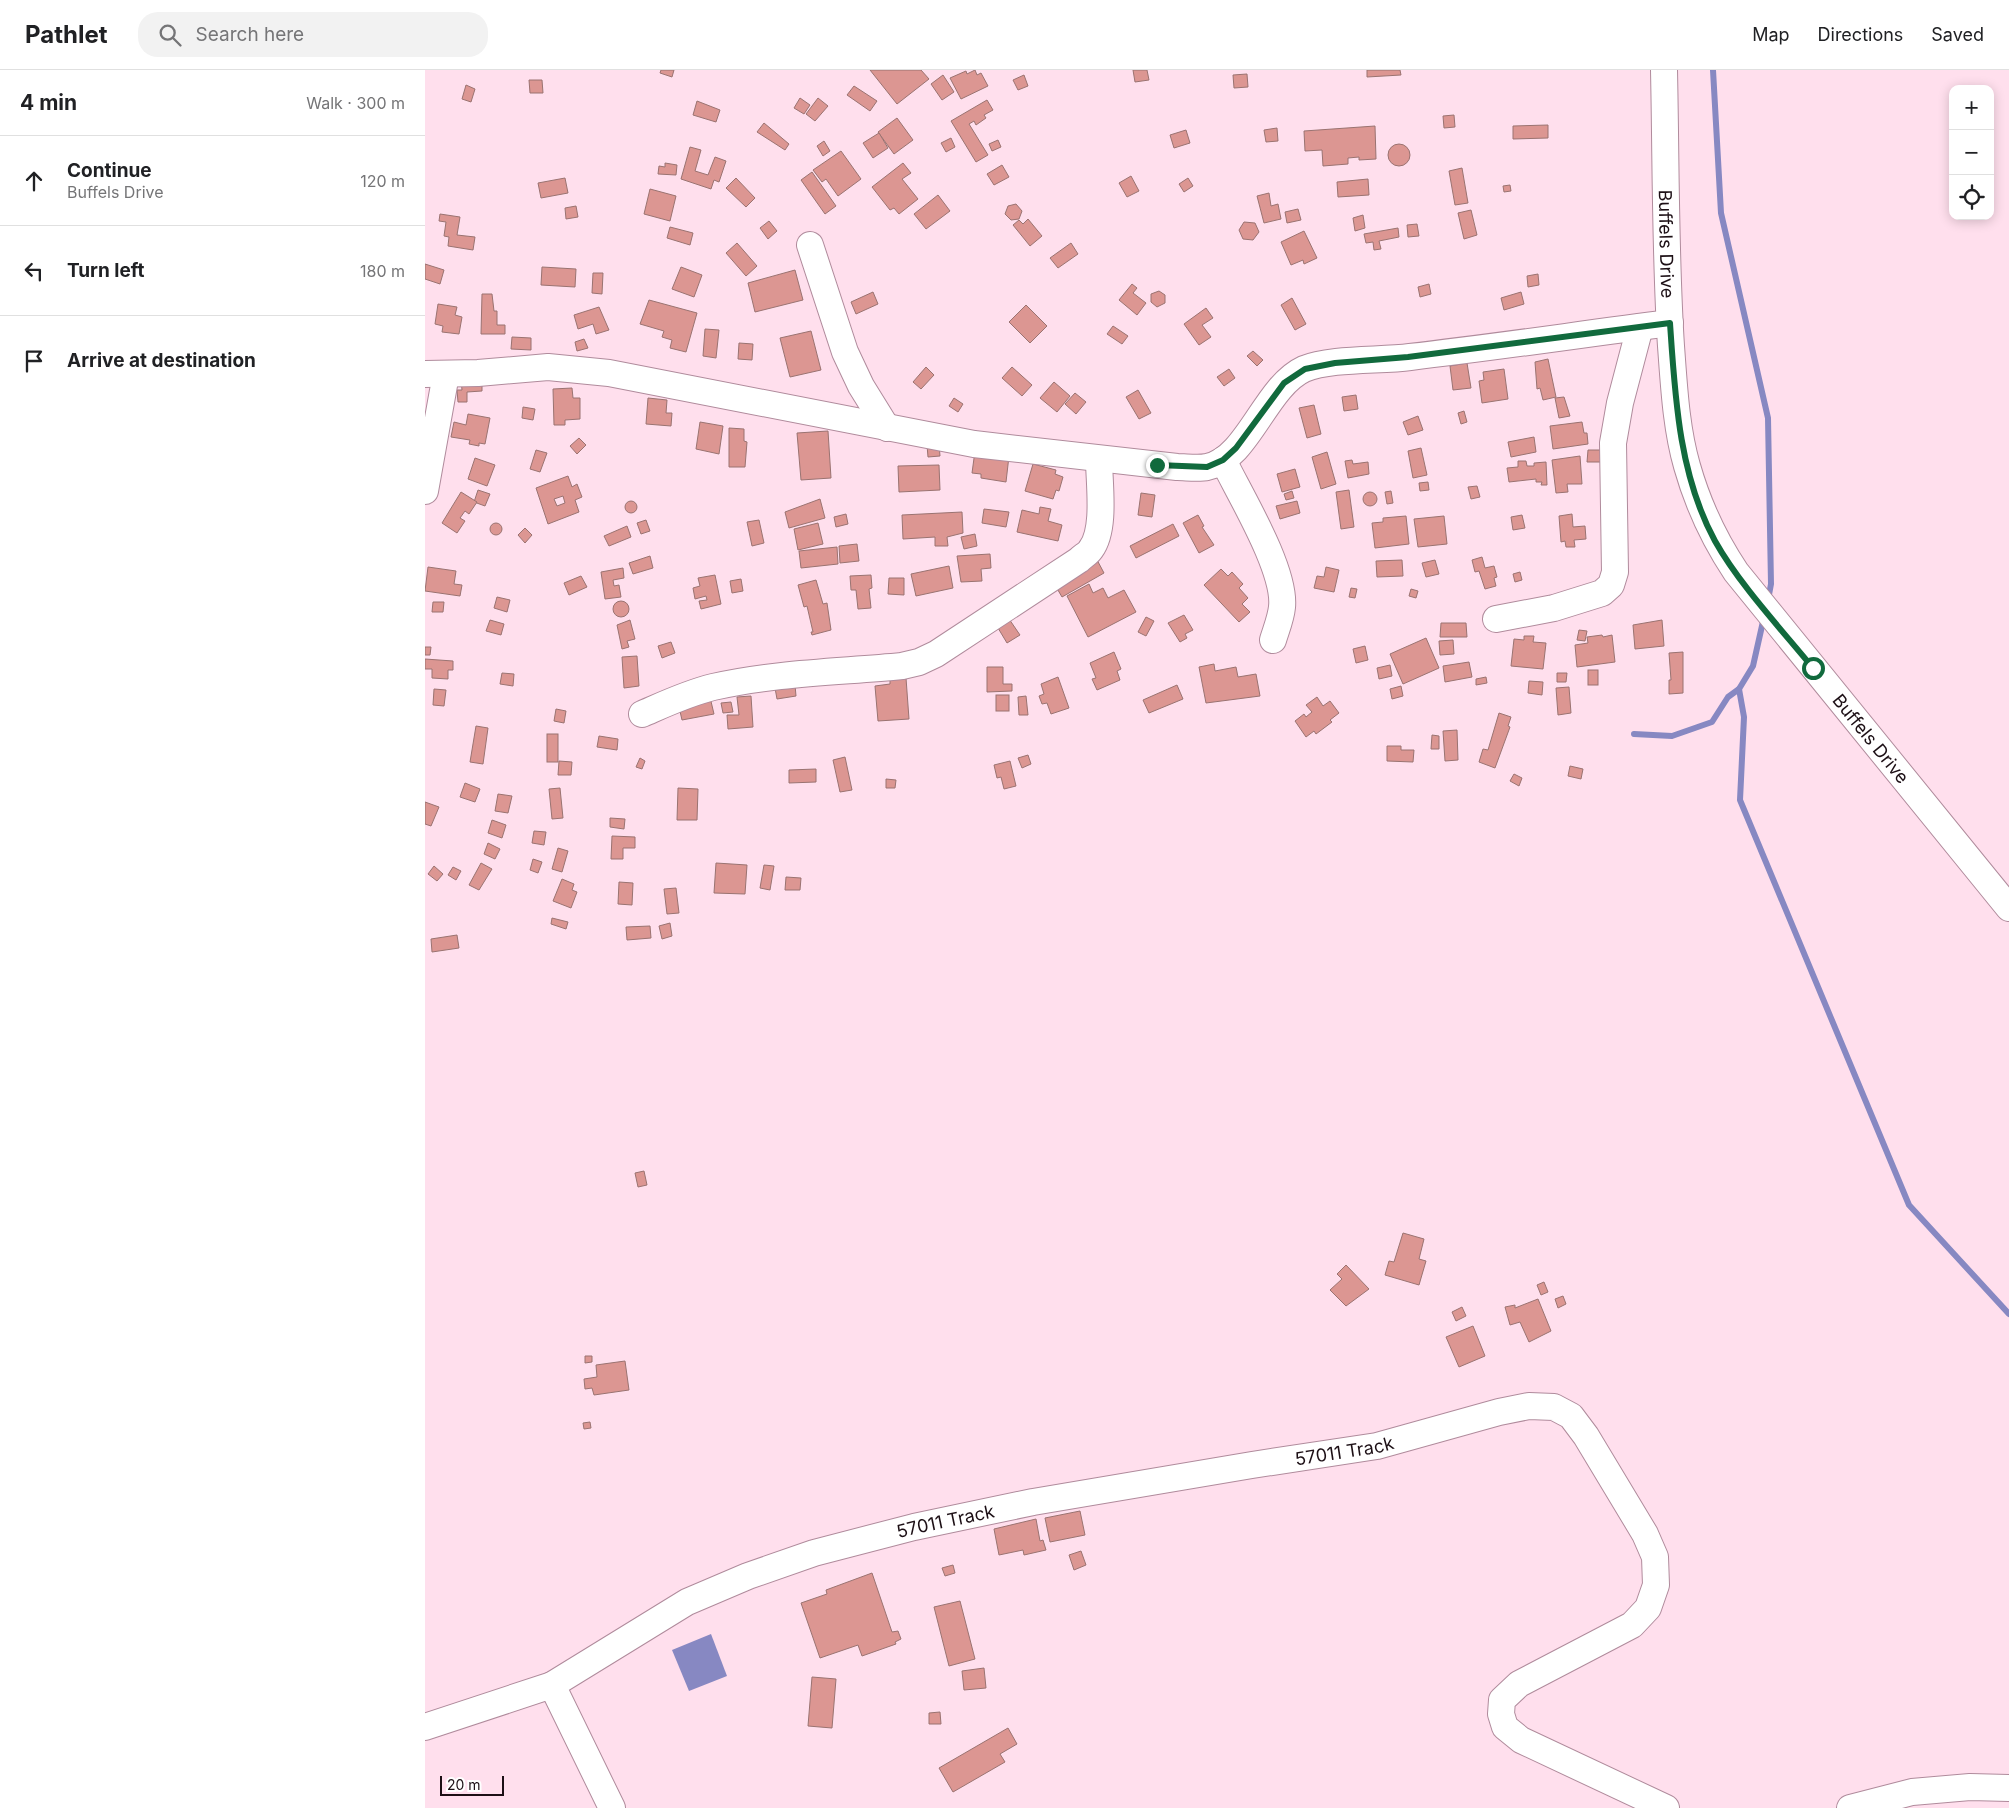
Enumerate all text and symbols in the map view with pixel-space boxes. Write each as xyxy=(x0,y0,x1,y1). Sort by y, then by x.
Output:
search box xyxy=(138,12,488,57)
text: Pathlet xyxy=(25,20,108,49)
icon: search xyxy=(156,21,184,49)
text: Search here xyxy=(196,23,304,46)
text: Map xyxy=(1752,24,1790,45)
text: Directions xyxy=(1818,24,1903,45)
text: Saved xyxy=(1931,24,1984,45)
map controls xyxy=(1949,85,1994,220)
button: + xyxy=(1949,85,1994,130)
text: 4 min xyxy=(20,90,77,115)
text: Walk · 300 m xyxy=(306,93,405,113)
button: − xyxy=(1949,130,1994,175)
text: Continue xyxy=(67,159,152,182)
icon: ahead xyxy=(20,167,48,195)
text: 120 m xyxy=(360,171,405,191)
button: locate xyxy=(1949,175,1994,220)
text: Buffels Drive xyxy=(67,182,164,202)
street label: Buffels Drive xyxy=(1655,189,1679,299)
icon: left xyxy=(20,257,48,285)
text: Turn left xyxy=(67,259,145,282)
text: 180 m xyxy=(360,261,405,281)
icon: arrive xyxy=(20,347,48,375)
text: Arrive at destination xyxy=(67,349,256,372)
route end xyxy=(1146,454,1169,477)
route start xyxy=(1802,657,1825,680)
street label: Buffels Drive xyxy=(1829,690,1914,787)
street label: 57011 Track xyxy=(1293,1431,1396,1469)
street label: 57011 Track xyxy=(894,1500,996,1542)
scale bar xyxy=(440,1773,504,1796)
text: 20 m xyxy=(447,1776,481,1793)

